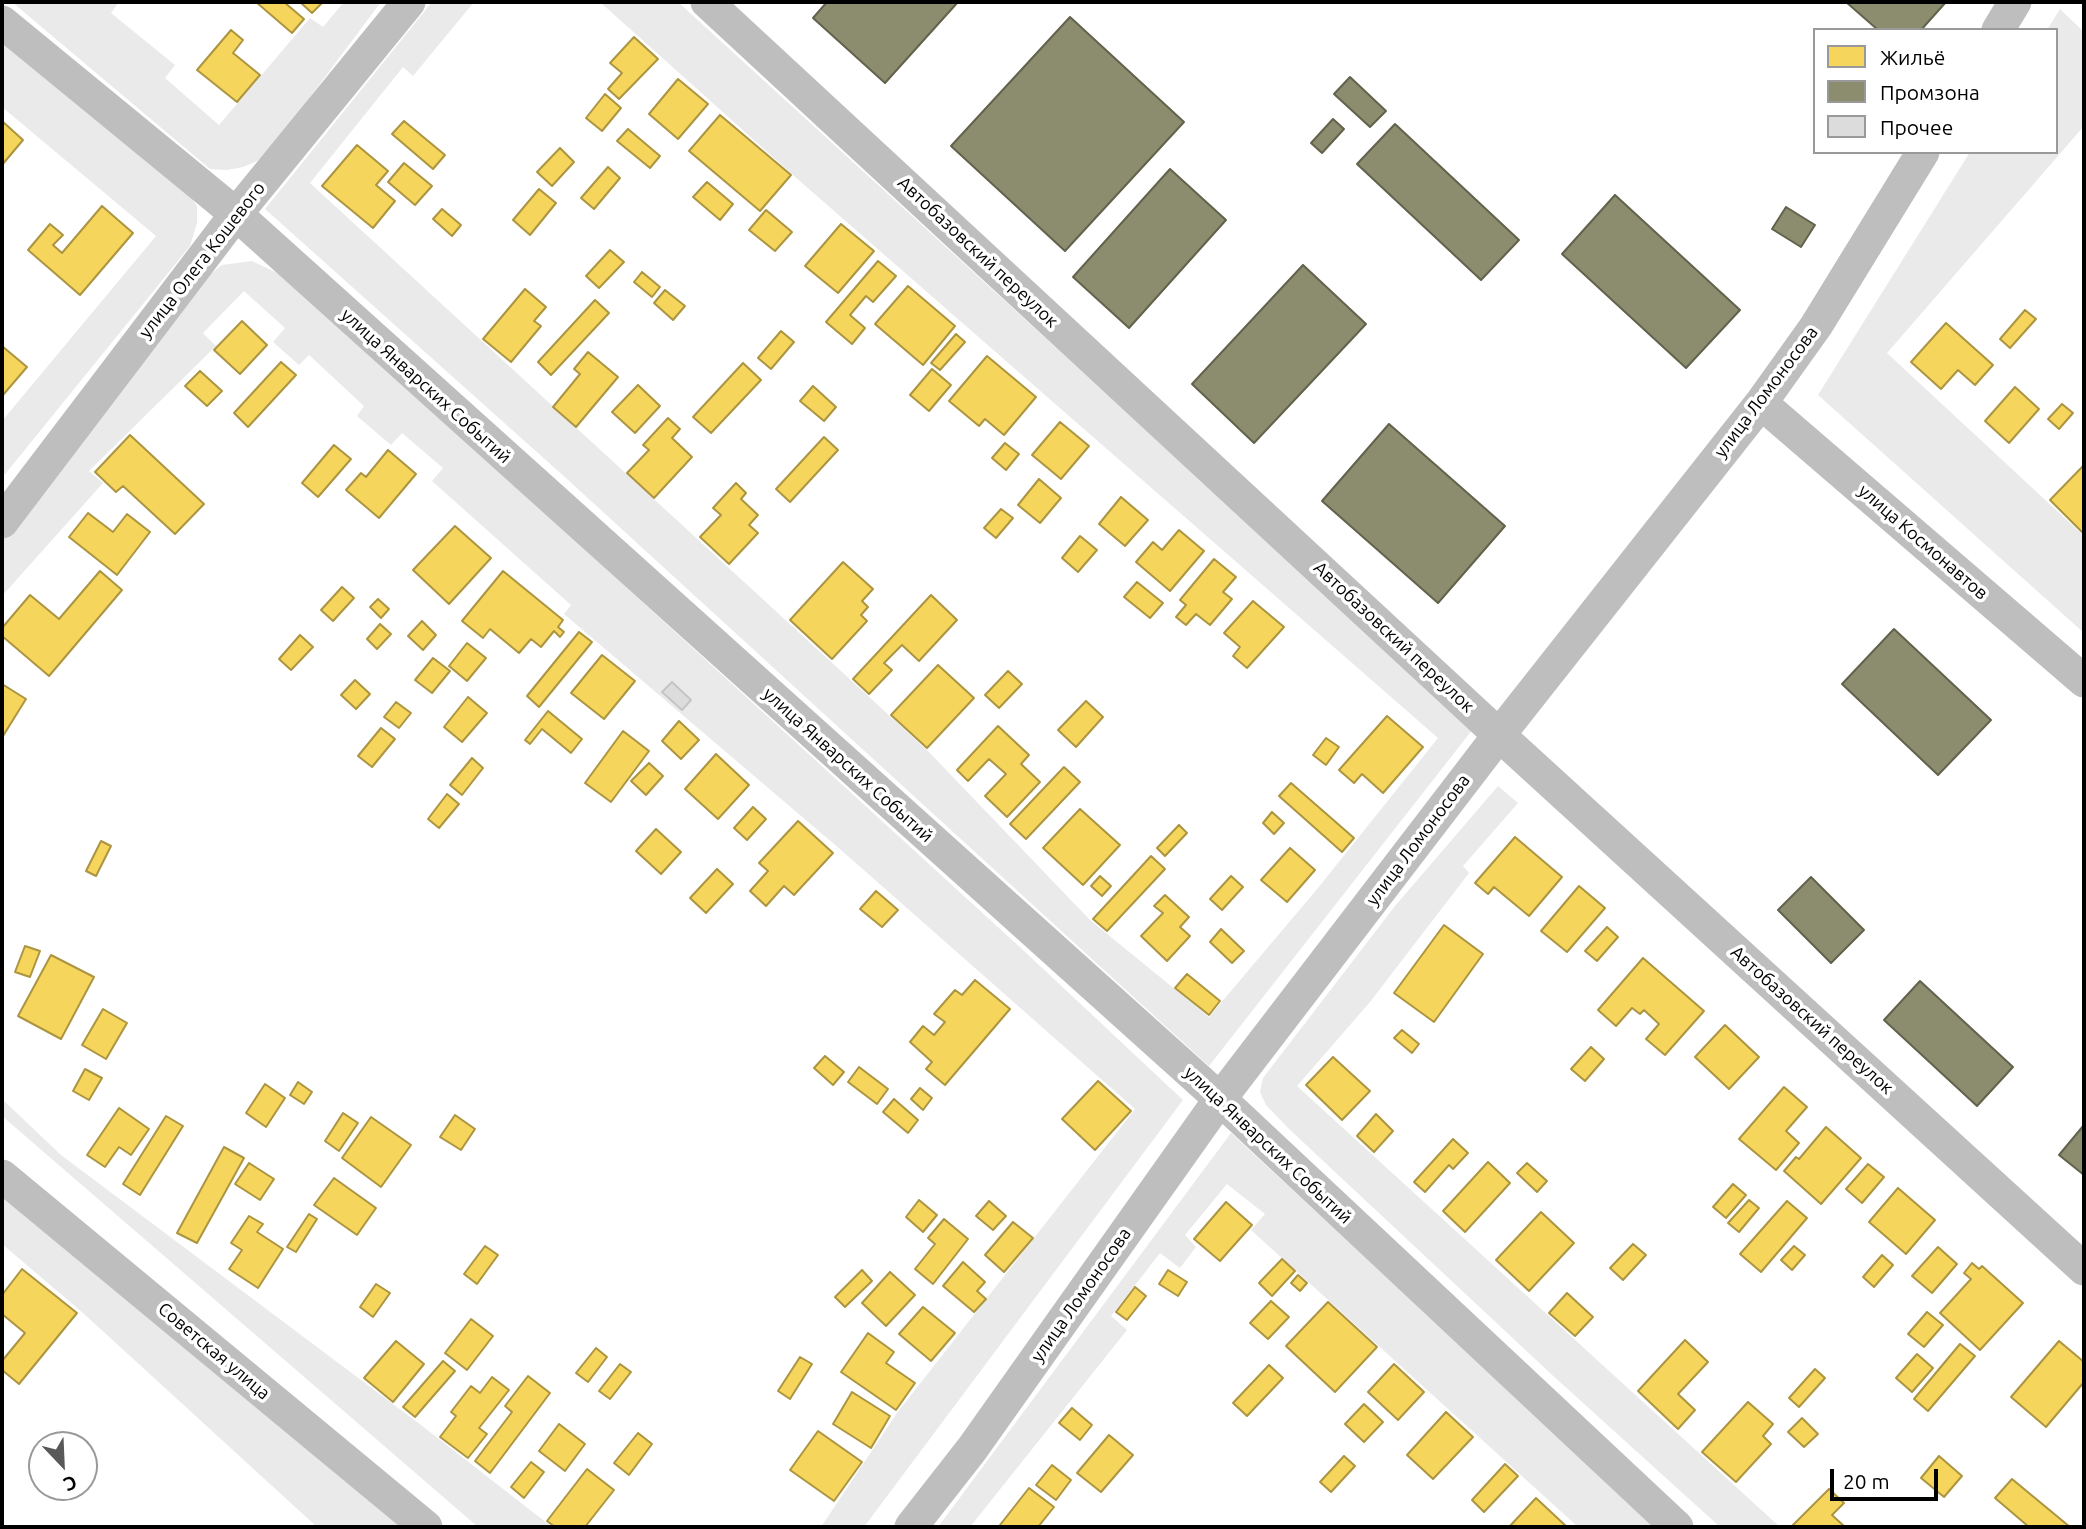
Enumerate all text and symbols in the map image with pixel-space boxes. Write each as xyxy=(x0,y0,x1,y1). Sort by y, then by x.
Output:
legend xyxy=(1813,28,2058,154)
text: Жильё xyxy=(1880,45,1945,69)
text: Промзона xyxy=(1880,80,1980,104)
text: Прочее xyxy=(1880,115,1953,139)
street label: Автобазовский переулок xyxy=(893,172,1063,332)
street label: улица Олега Кошевого xyxy=(134,178,270,342)
street label: улица Январских Событий xyxy=(337,304,515,468)
street label: улица Ломоносова xyxy=(1710,322,1822,462)
street label: улица Космонавтов xyxy=(1854,480,1992,604)
street label: Автобазовский переулок xyxy=(1309,557,1479,717)
street label: улица Январских Событий xyxy=(759,683,937,847)
street label: улица Ломоносова xyxy=(1362,770,1474,910)
street label: Автобазовский переулок xyxy=(1726,941,1898,1099)
street label: улица Январских Событий xyxy=(1180,1062,1356,1228)
street label: улица Ломоносова xyxy=(1027,1224,1135,1366)
street label: Советская улица xyxy=(154,1298,274,1404)
north arrow xyxy=(28,1431,98,1501)
scale bar xyxy=(1834,1456,1942,1500)
text: 20 m xyxy=(1843,1469,1890,1493)
text: С xyxy=(61,1471,80,1496)

